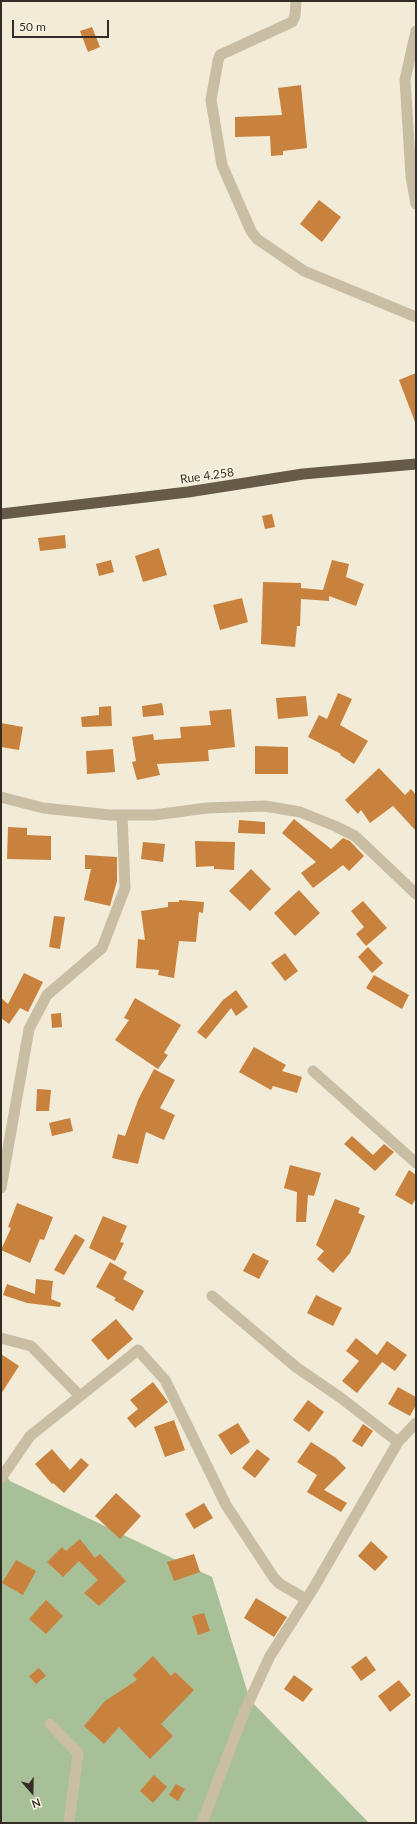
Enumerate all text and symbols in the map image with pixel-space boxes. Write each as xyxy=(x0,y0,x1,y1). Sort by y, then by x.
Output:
scale bar xyxy=(14,12,111,38)
text: 50 m xyxy=(19,19,46,34)
street label: Rue 4.258 xyxy=(179,465,235,487)
north arrow xyxy=(12,1772,52,1812)
text: N xyxy=(30,1796,42,1811)

